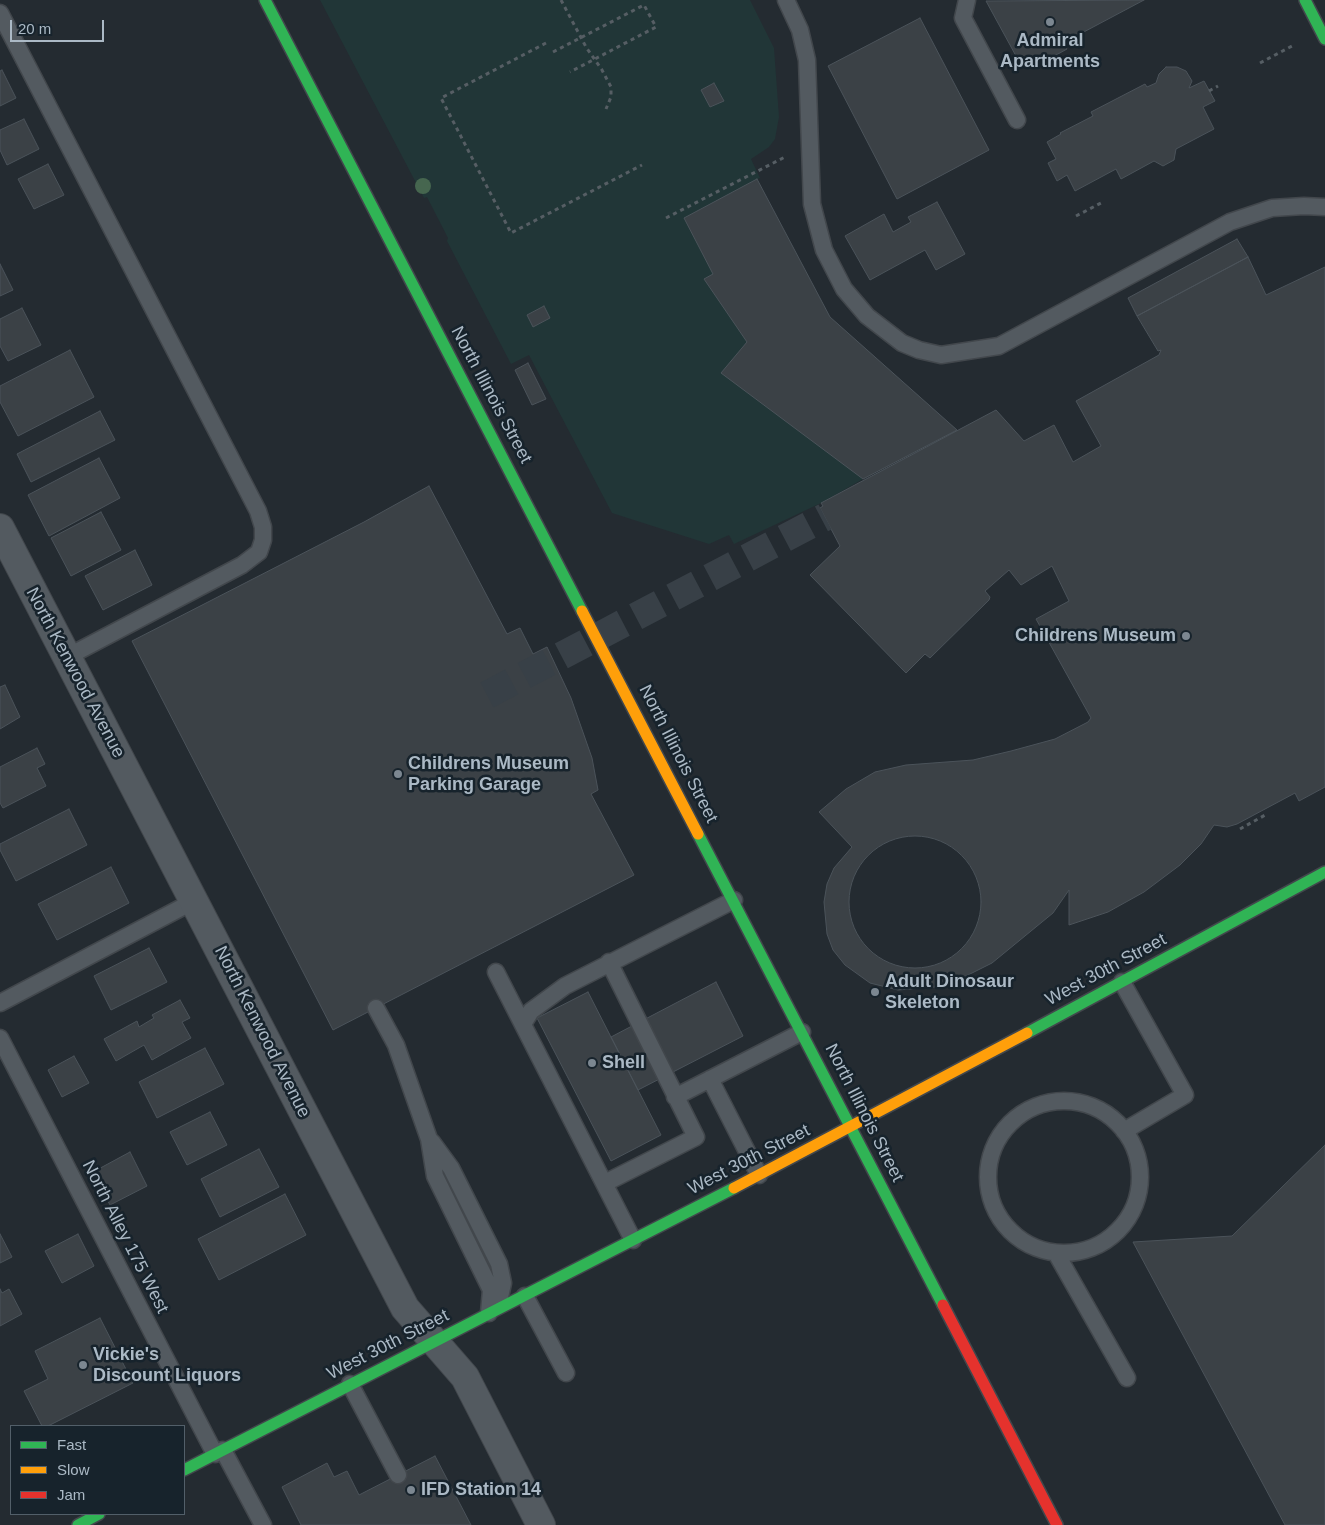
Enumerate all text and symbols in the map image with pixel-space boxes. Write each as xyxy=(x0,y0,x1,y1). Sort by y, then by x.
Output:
scale bar xyxy=(12,10,106,42)
marker: Admiral Apartments xyxy=(1044,16,1056,28)
text: 20 m xyxy=(18,20,51,37)
place label: Admiral Apartments xyxy=(1000,30,1100,72)
street label: North Illinois Street xyxy=(446,323,536,467)
street label: North Kenwood Avenue xyxy=(21,584,129,762)
place label: Childrens Museum xyxy=(1015,625,1176,647)
marker: Childrens Museum xyxy=(1180,630,1192,642)
street label: North Illinois Street xyxy=(634,681,722,827)
place label: Childrens Museum Parking Garage xyxy=(408,753,569,796)
marker: Childrens Museum Parking Garage xyxy=(392,768,404,780)
street label: West 30th Street xyxy=(1042,929,1170,1011)
street label: North Kenwood Avenue xyxy=(209,943,315,1121)
place label: Adult Dinosaur Skeleton xyxy=(885,971,1014,1014)
marker: Adult Dinosaur Skeleton xyxy=(869,986,881,998)
street label: North Illinois Street xyxy=(820,1040,908,1186)
place label: Shell xyxy=(602,1052,645,1074)
marker: Shell xyxy=(586,1057,598,1069)
street label: West 30th Street xyxy=(685,1120,813,1200)
street label: North Alley 175 West xyxy=(77,1157,173,1317)
street label: West 30th Street xyxy=(324,1305,452,1385)
place label: Vickie's Discount Liquors xyxy=(93,1344,241,1386)
marker: Vickie's Discount Liquors xyxy=(77,1359,89,1371)
legend xyxy=(10,1425,185,1515)
text: Fast xyxy=(57,1436,86,1453)
text: Slow xyxy=(57,1461,90,1478)
place label: IFD Station 14 xyxy=(421,1479,541,1501)
marker: IFD Station 14 xyxy=(405,1484,417,1496)
text: Jam xyxy=(57,1486,85,1503)

